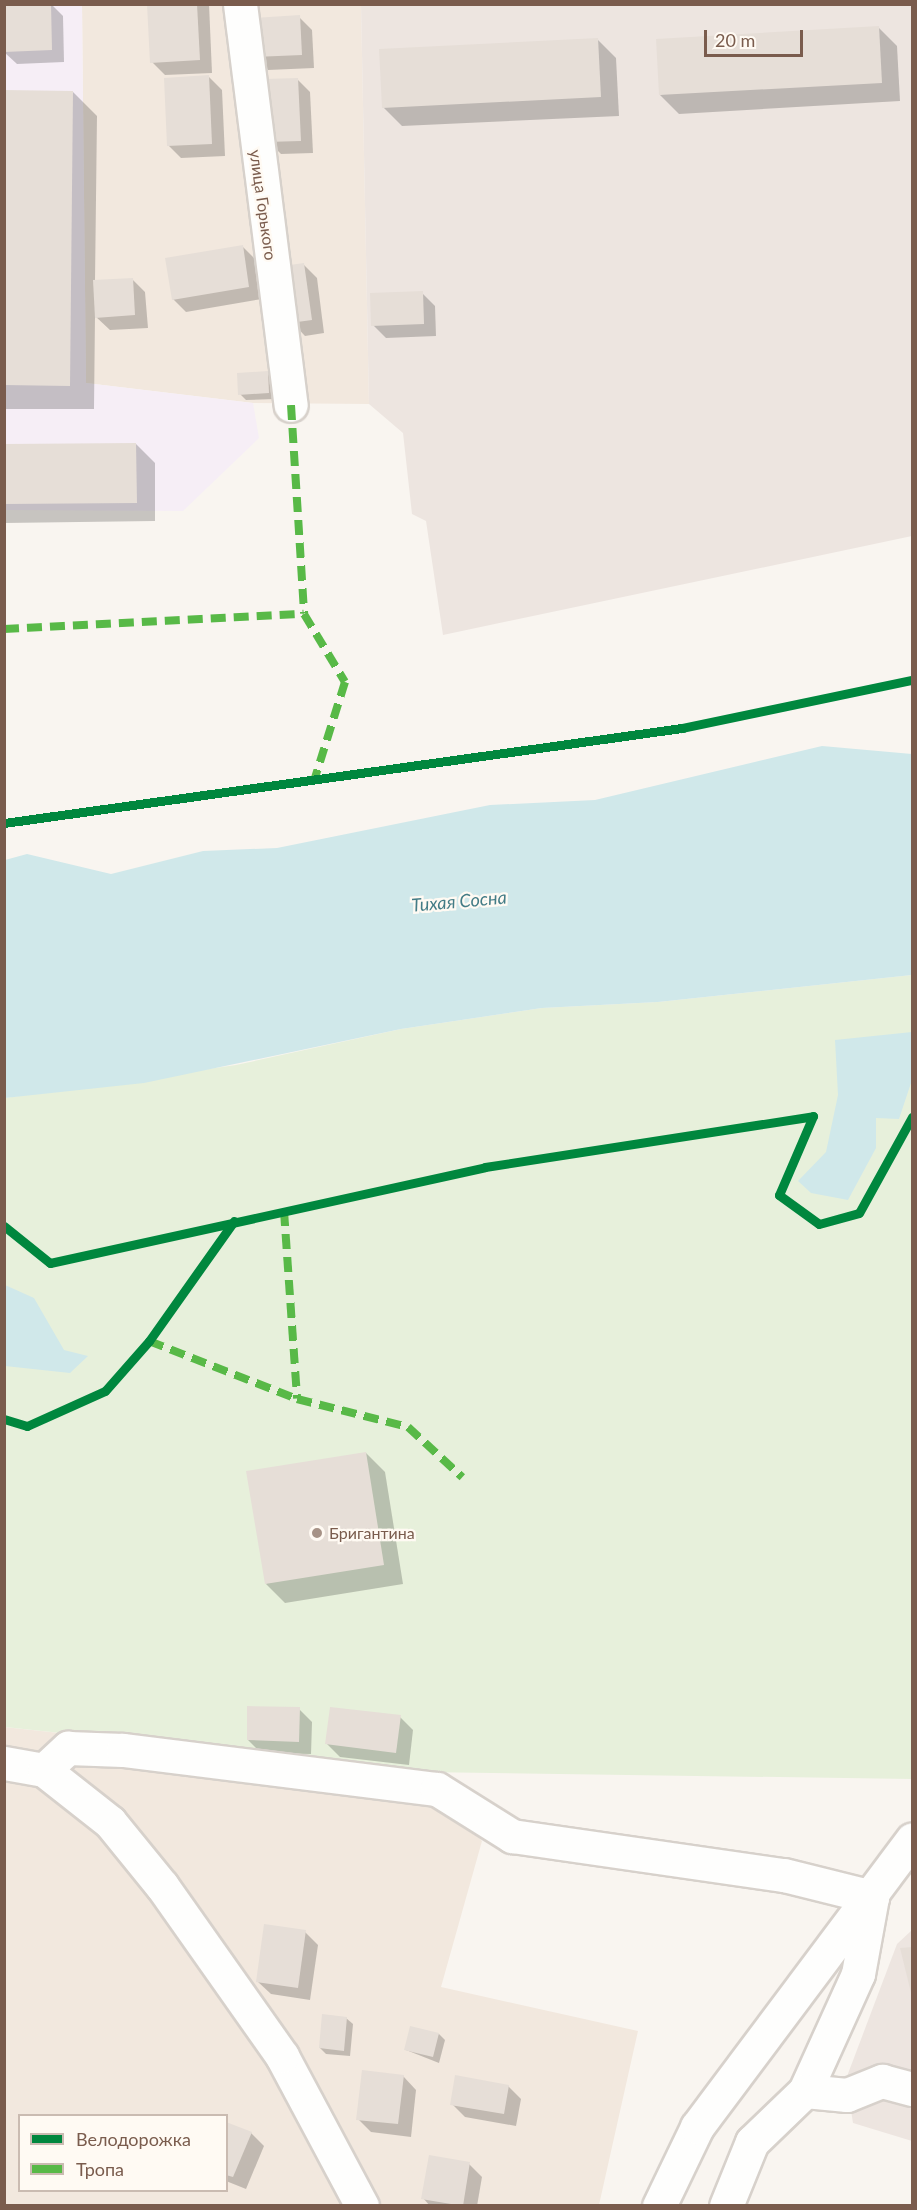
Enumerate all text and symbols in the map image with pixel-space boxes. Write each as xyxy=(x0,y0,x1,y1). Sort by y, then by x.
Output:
scale bar xyxy=(707,18,806,56)
text: 20 m xyxy=(715,29,755,51)
street label: улица Горького xyxy=(246,148,280,262)
water label: Тихая Сосна xyxy=(411,886,507,916)
place label: Бригантина xyxy=(329,1523,415,1543)
marker: Бригантина xyxy=(310,1526,324,1540)
legend xyxy=(18,2114,228,2192)
text: Велодорожка xyxy=(76,2128,191,2150)
text: Тропа xyxy=(76,2158,124,2180)

